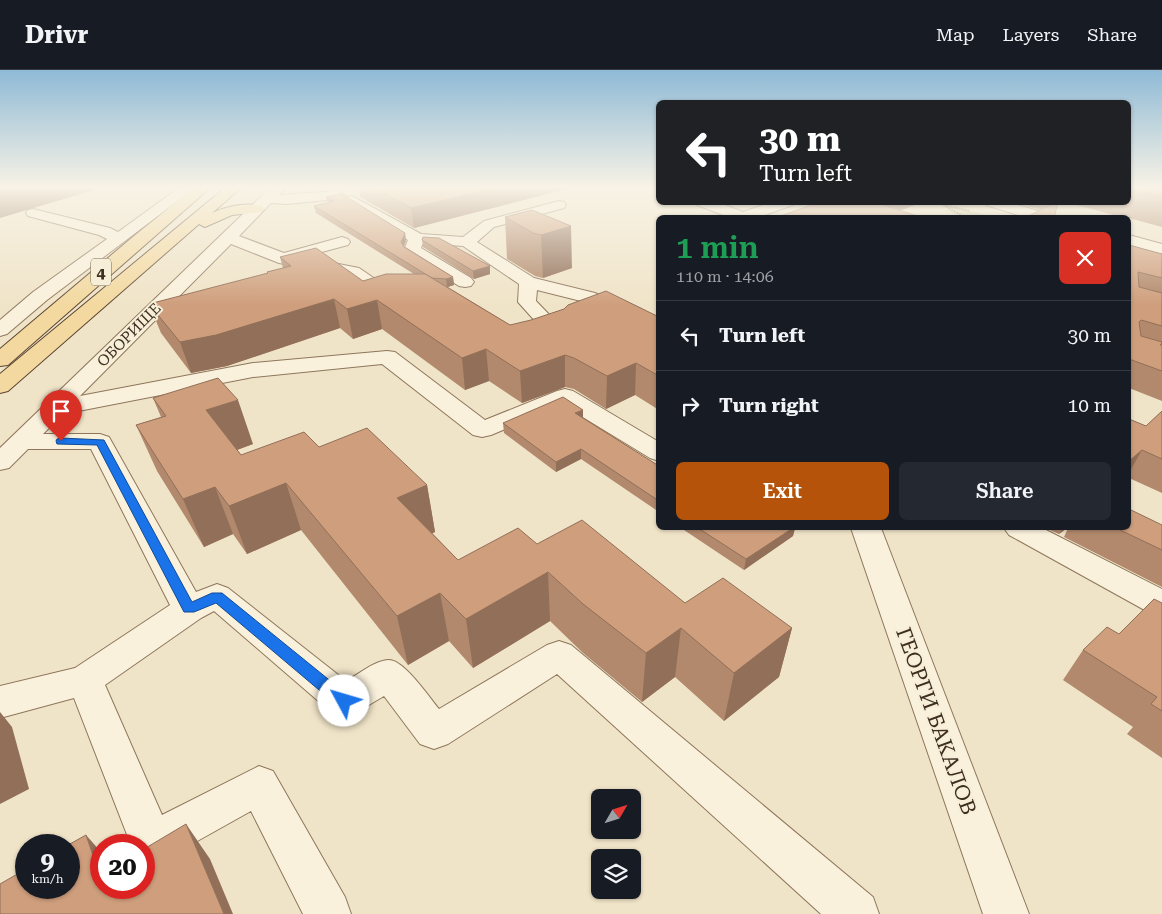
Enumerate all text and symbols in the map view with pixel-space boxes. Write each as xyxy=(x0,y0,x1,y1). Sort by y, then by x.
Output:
text: Drivr xyxy=(25,21,88,49)
text: Map xyxy=(936,24,975,45)
text: Layers xyxy=(1003,24,1059,45)
text: Share xyxy=(1087,24,1137,45)
text: 30 m xyxy=(759,119,841,160)
icon: left xyxy=(676,120,741,185)
text: Turn left xyxy=(759,161,852,186)
text: 1 min xyxy=(676,230,759,265)
button: close xyxy=(1059,232,1111,284)
road number: 4 xyxy=(91,258,111,286)
text: 110 m · 14:06 xyxy=(676,267,774,286)
street label: ОБОРИЩЕ xyxy=(93,299,165,371)
icon: left xyxy=(676,322,704,350)
text: Turn left xyxy=(719,324,805,347)
text: 30 m xyxy=(1068,324,1111,347)
pin xyxy=(40,390,82,441)
icon: right xyxy=(676,392,704,420)
text: Turn right xyxy=(719,394,819,417)
text: 10 m xyxy=(1068,394,1111,417)
icon: arrive xyxy=(47,397,75,425)
button: Exit xyxy=(676,462,889,520)
button: Share xyxy=(899,462,1111,520)
street label: ГЕОРГИ БАКАЛОВ xyxy=(891,624,981,818)
position arrow xyxy=(317,674,369,726)
north arrow xyxy=(591,789,641,839)
map controls xyxy=(591,789,641,899)
speed limit sign: 20 xyxy=(90,834,155,899)
text: 9 xyxy=(40,846,55,875)
button: layers xyxy=(591,849,641,899)
text: km/h xyxy=(31,872,64,886)

